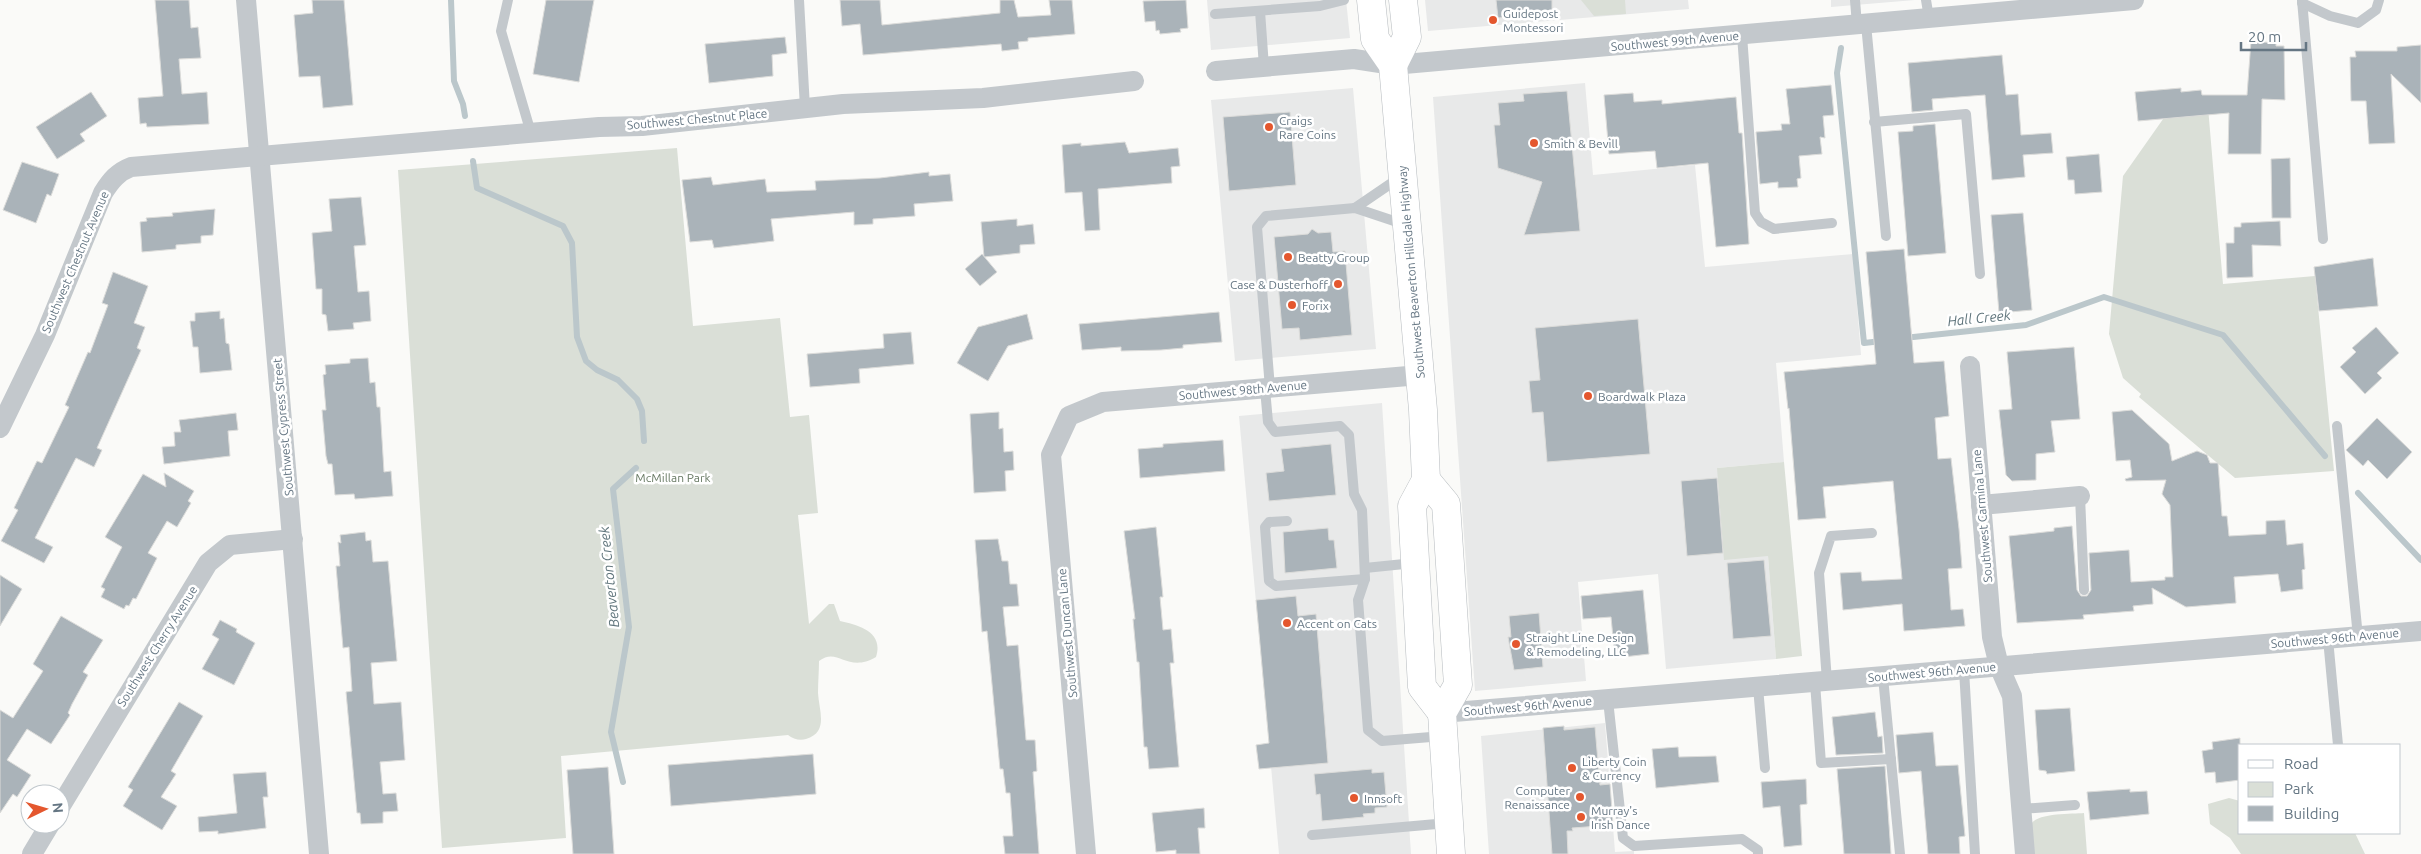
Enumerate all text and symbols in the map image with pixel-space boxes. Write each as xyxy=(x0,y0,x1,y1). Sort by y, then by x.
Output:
place label: Guidepost Montessori xyxy=(1503,7,1564,34)
marker: Guidepost Montessori xyxy=(1487,14,1499,26)
scale bar xyxy=(2241,20,2306,52)
text: 20 m xyxy=(2248,28,2281,45)
street label: Southwest 99th Avenue xyxy=(1610,29,1740,53)
street label: Southwest Chestnut Place xyxy=(626,106,768,132)
place label: Craigs Rare Coins xyxy=(1279,114,1336,141)
marker: Craigs Rare Coins xyxy=(1263,121,1275,133)
marker: Smith & Bevill xyxy=(1528,137,1540,149)
place label: Smith & Bevill xyxy=(1544,137,1618,150)
street label: Southwest Beaverton Hillsdale Highway xyxy=(1395,165,1427,379)
street label: Southwest Chestnut Avenue xyxy=(39,189,111,335)
marker: Beatty Group xyxy=(1282,251,1294,263)
place label: Beatty Group xyxy=(1298,251,1370,264)
place label: Case & Dusterhoff xyxy=(1230,278,1329,291)
marker: Case & Dusterhoff xyxy=(1332,278,1344,290)
marker: Forix xyxy=(1286,299,1298,311)
place label: Forix xyxy=(1302,299,1329,312)
water label: Hall Creek xyxy=(1947,307,2012,329)
street label: Southwest Cypress Street xyxy=(270,357,296,496)
street label: Southwest 98th Avenue xyxy=(1178,378,1308,402)
marker: Boardwalk Plaza xyxy=(1582,390,1594,402)
place label: Boardwalk Plaza xyxy=(1598,390,1686,403)
street label: Southwest Carmina Lane xyxy=(1970,449,1994,583)
park label: McMillan Park xyxy=(635,471,711,484)
water label: Beaverton Creek xyxy=(596,525,622,628)
street label: Southwest Duncan Lane xyxy=(1055,568,1079,698)
street label: Southwest Cherry Avenue xyxy=(115,583,199,709)
marker: Accent on Cats xyxy=(1281,617,1293,629)
place label: Accent on Cats xyxy=(1297,617,1377,630)
street label: Southwest 96th Avenue xyxy=(2270,626,2400,650)
place label: Straight Line Design & Remodeling, LLC xyxy=(1526,631,1634,658)
marker: Straight Line Design & Remodeling, LLC xyxy=(1510,638,1522,650)
street label: Southwest 96th Avenue xyxy=(1867,660,1997,684)
street label: Southwest 96th Avenue xyxy=(1463,694,1593,718)
legend xyxy=(2238,744,2401,834)
place label: Liberty Coin & Currency xyxy=(1582,755,1647,782)
text: Road xyxy=(2284,755,2319,772)
marker: Liberty Coin & Currency xyxy=(1566,762,1578,774)
text: Park xyxy=(2284,780,2314,797)
north arrow xyxy=(20,784,70,834)
place label: Computer Renaissance xyxy=(1504,784,1570,811)
marker: Computer Renaissance xyxy=(1574,791,1586,803)
marker: Innsoft xyxy=(1348,792,1360,804)
place label: Innsoft xyxy=(1364,792,1403,805)
text: N xyxy=(50,802,66,814)
place label: Murray's Irish Dance xyxy=(1591,804,1650,831)
text: Building xyxy=(2284,805,2339,822)
marker: Murray's Irish Dance xyxy=(1575,811,1587,823)

